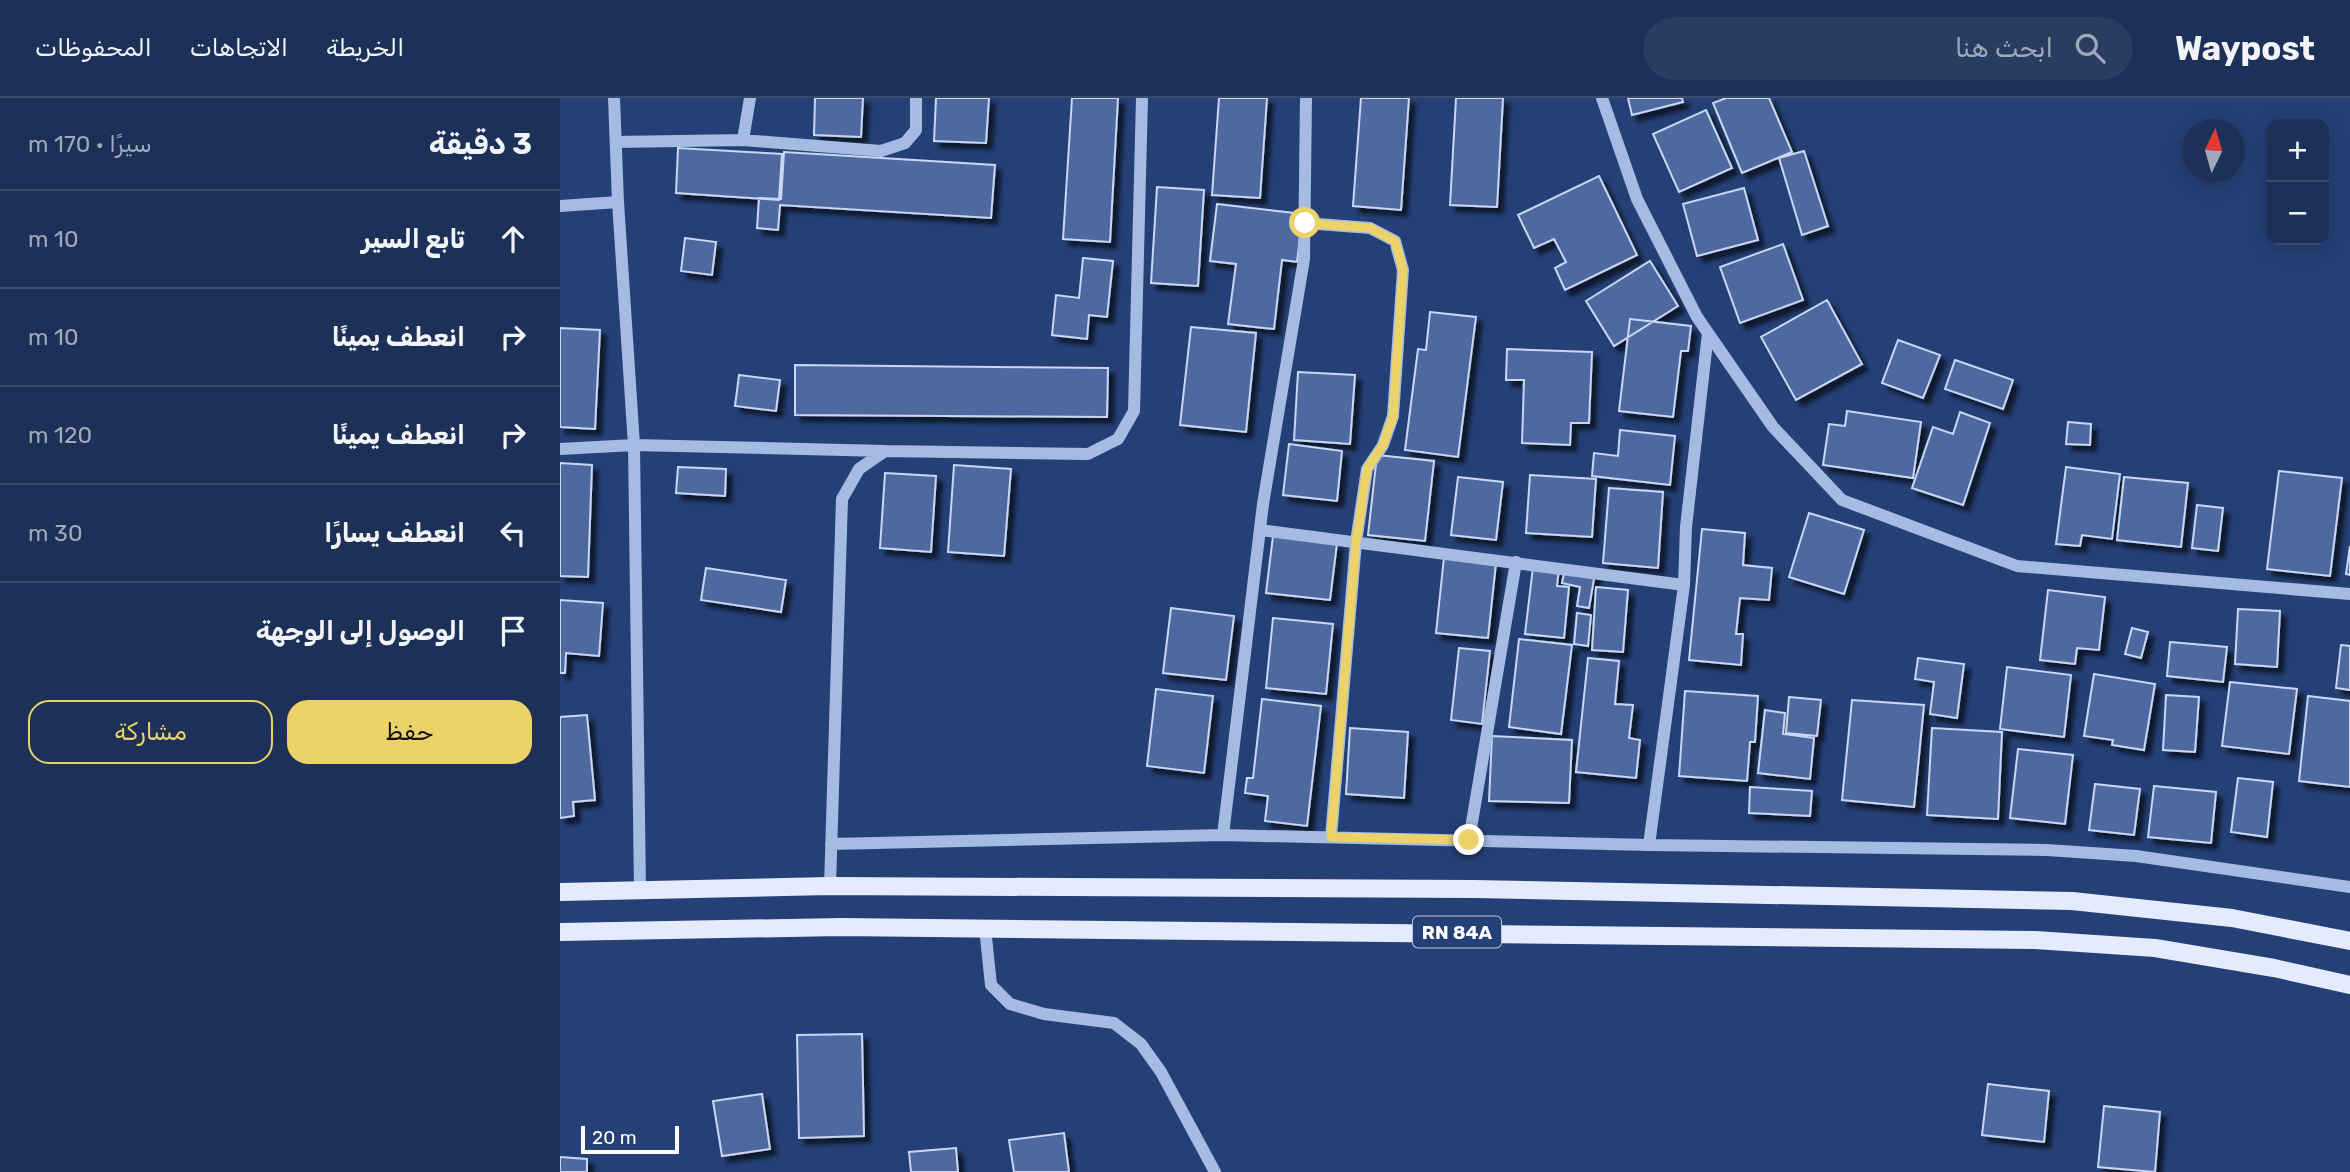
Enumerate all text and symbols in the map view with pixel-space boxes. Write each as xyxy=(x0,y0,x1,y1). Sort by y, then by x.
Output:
search box xyxy=(1643,17,2133,80)
icon: search xyxy=(2071,29,2109,67)
text: Waypost xyxy=(2175,29,2315,68)
text: ابحث هنا xyxy=(1955,33,2053,64)
text: المحفوظات xyxy=(35,34,152,62)
text: الاتجاهات xyxy=(190,34,288,62)
text: الخريطة xyxy=(326,34,404,62)
north arrow xyxy=(2182,119,2245,182)
map controls xyxy=(2266,119,2329,245)
button: + xyxy=(2266,119,2329,182)
text: 3 دقيقة xyxy=(429,126,532,162)
text: سيرًا · 170 m xyxy=(28,130,152,158)
button: − xyxy=(2266,182,2329,245)
route start xyxy=(1289,207,1320,238)
icon: ahead xyxy=(494,220,532,258)
text: تابع السير xyxy=(361,224,465,255)
text: 10 m xyxy=(28,225,79,253)
icon: right xyxy=(494,318,532,356)
text: انعطف يمينًا xyxy=(332,322,465,353)
text: 10 m xyxy=(28,323,79,351)
icon: right xyxy=(494,416,532,454)
text: انعطف يمينًا xyxy=(332,420,465,451)
text: 120 m xyxy=(28,421,92,449)
icon: left xyxy=(494,514,532,552)
text: انعطف يسارًا xyxy=(324,518,465,549)
text: 30 m xyxy=(28,519,83,547)
icon: arrive xyxy=(494,612,532,650)
text: الوصول إلى الوجهة xyxy=(256,616,465,647)
button: مشاركة xyxy=(28,700,273,764)
button: حفظ xyxy=(287,700,532,764)
route end xyxy=(1453,824,1484,855)
road number: RN 84A xyxy=(1413,916,1501,947)
scale bar xyxy=(581,1123,679,1155)
text: 20 m xyxy=(592,1126,637,1149)

